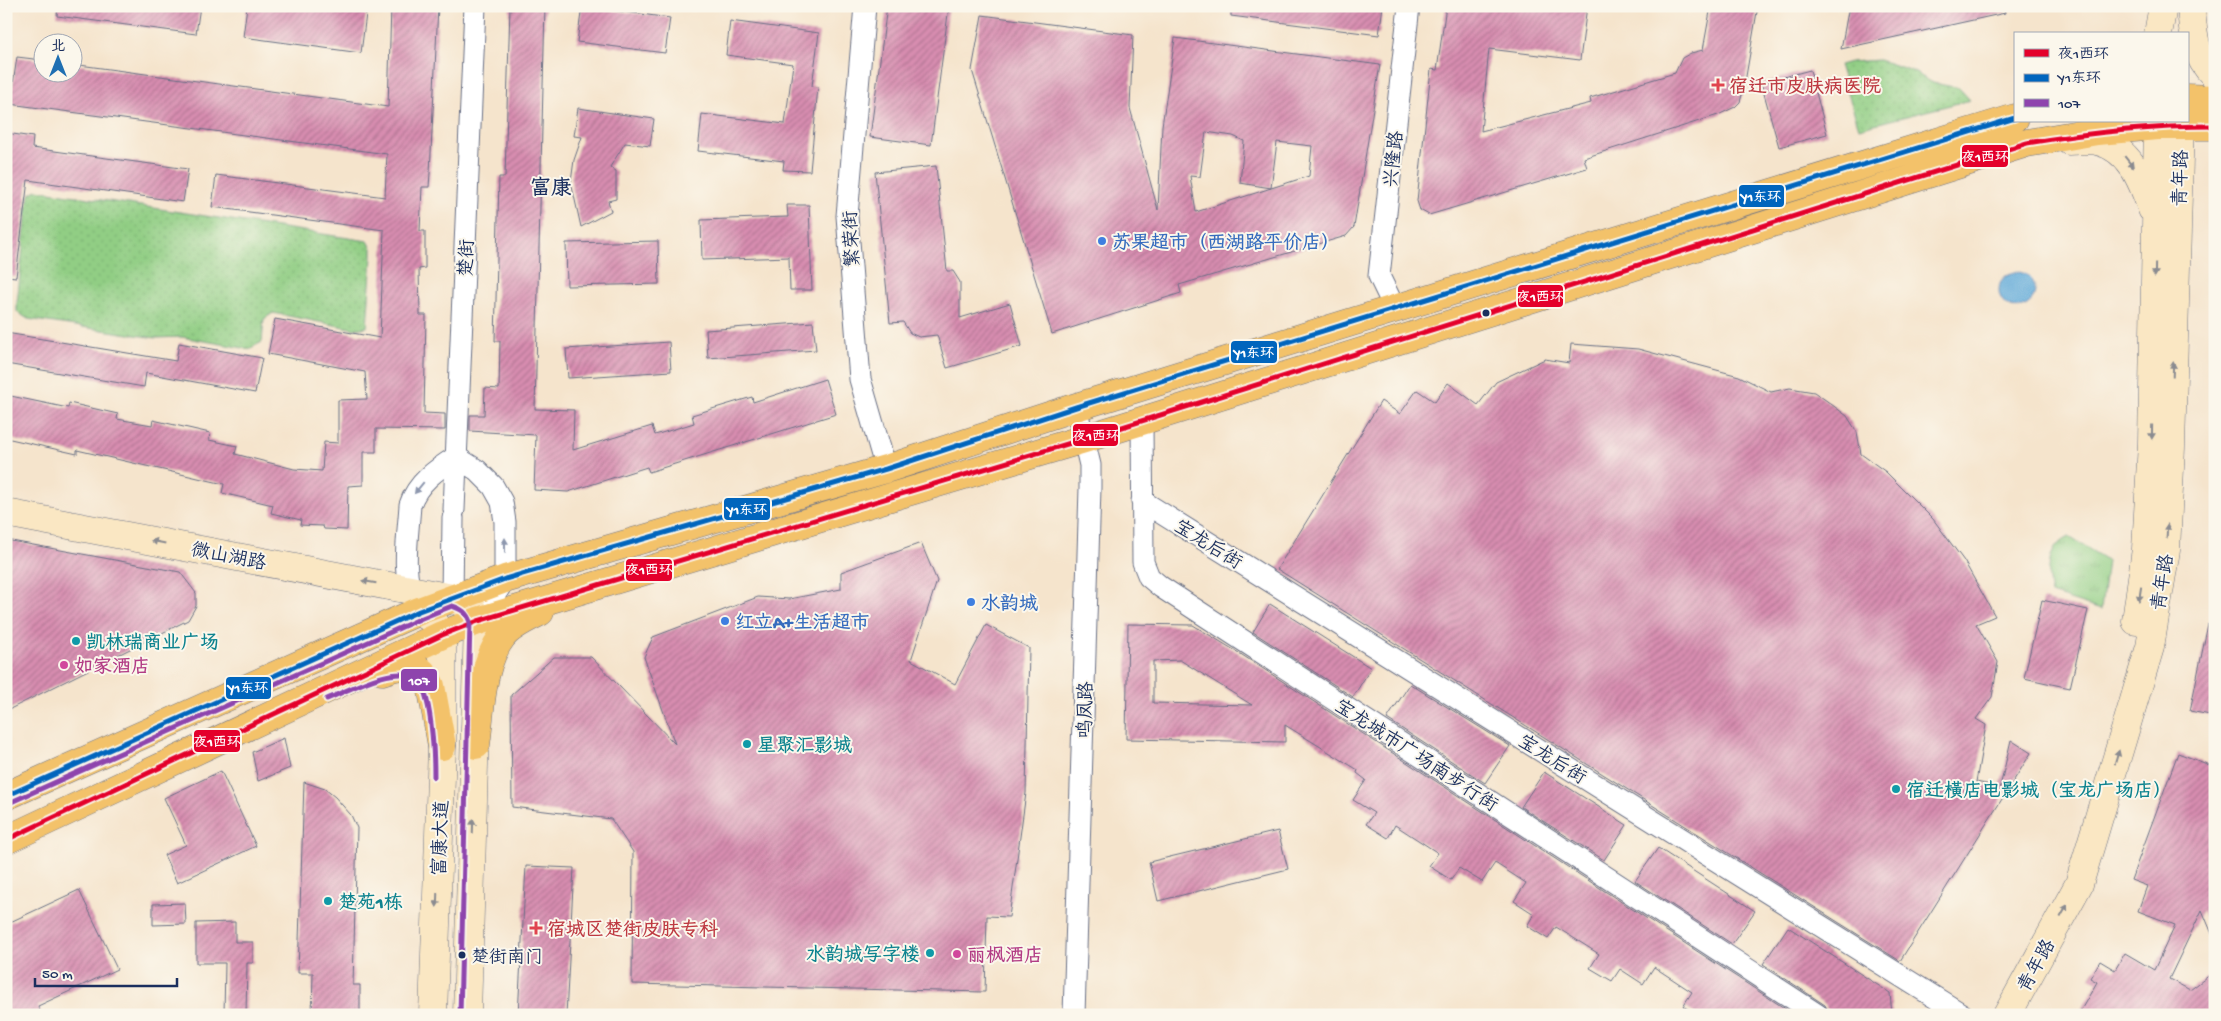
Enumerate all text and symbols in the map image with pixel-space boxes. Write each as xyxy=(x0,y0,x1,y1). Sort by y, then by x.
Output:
north arrow xyxy=(32,32,82,82)
legend xyxy=(2014,32,2188,122)
text: 北 xyxy=(51,39,65,56)
text: 夜1西环 xyxy=(2058,46,2109,64)
text: Y1东环 xyxy=(2056,70,2101,88)
place label: 宿迁市皮肤病医院 xyxy=(1729,76,1881,100)
marker: 宿迁市皮肤病医院 xyxy=(1711,78,1725,92)
text: 107 xyxy=(2057,96,2082,114)
street label: 兴隆路 xyxy=(1380,130,1410,189)
line badge: 夜1西环 xyxy=(1961,144,2009,168)
street label: 青年路 xyxy=(2169,149,2195,207)
text: 夜1西环 xyxy=(1961,150,2009,167)
one-way arrow xyxy=(2124,155,2135,168)
district label: 富康 xyxy=(530,176,572,203)
line badge: Y1东环 xyxy=(1738,184,1785,208)
text: Y1东环 xyxy=(1739,190,1781,207)
street label: 繁荣街 xyxy=(840,210,866,268)
place label: 苏果超市（西湖路平价店） xyxy=(1112,232,1340,256)
marker: 苏果超市（西湖路平价店） xyxy=(1096,235,1108,247)
street label: 楚街 xyxy=(455,239,481,278)
one-way arrow xyxy=(2151,262,2159,278)
line badge: 夜1西环 xyxy=(1517,284,1564,308)
text: 夜1西环 xyxy=(1516,290,1564,307)
unlabelled marker xyxy=(1481,308,1491,318)
line badge: Y1东环 xyxy=(1230,340,1278,364)
text: Y1东环 xyxy=(1232,346,1274,363)
one-way arrow xyxy=(2170,360,2178,376)
line badge: 夜1西环 xyxy=(1072,423,1119,447)
one-way arrow xyxy=(2148,424,2156,440)
text: 夜1西环 xyxy=(1072,429,1120,446)
one-way arrow xyxy=(414,482,425,495)
line badge: Y1东环 xyxy=(723,497,771,521)
text: Y1东环 xyxy=(725,503,767,520)
street label: 宝龙后街 xyxy=(1169,515,1246,576)
one-way arrow xyxy=(2163,523,2171,539)
one-way arrow xyxy=(150,537,166,545)
one-way arrow xyxy=(501,537,509,553)
street label: 微山湖路 xyxy=(189,539,268,577)
street label: 青年路 xyxy=(2148,552,2180,613)
line badge: 夜1西环 xyxy=(625,558,673,582)
text: 夜1西环 xyxy=(625,563,673,580)
one-way arrow xyxy=(361,578,377,586)
one-way arrow xyxy=(2136,586,2144,602)
place label: 水韵城 xyxy=(981,593,1038,617)
marker: 水韵城 xyxy=(965,596,977,608)
place label: 红立A+生活超市 xyxy=(735,612,869,636)
marker: 红立A+生活超市 xyxy=(719,615,731,627)
place label: 凯林瑞商业广场 xyxy=(86,632,219,656)
marker: 凯林瑞商业广场 xyxy=(70,635,82,647)
place label: 如家酒店 xyxy=(74,656,150,680)
marker: 如家酒店 xyxy=(58,659,70,671)
line badge: 107 xyxy=(400,668,438,692)
text: 107 xyxy=(408,674,430,691)
line badge: Y1东环 xyxy=(225,676,272,700)
text: Y1东环 xyxy=(226,681,268,698)
street label: 鸣凤路 xyxy=(1075,681,1099,739)
street label: 宝龙城市广场南步行街 xyxy=(1329,695,1502,818)
line badge: 夜1西环 xyxy=(193,729,241,753)
street label: 宝龙后街 xyxy=(1513,730,1590,791)
text: 夜1西环 xyxy=(193,735,241,752)
place label: 星聚汇影城 xyxy=(757,735,852,759)
marker: 星聚汇影城 xyxy=(741,738,753,750)
one-way arrow xyxy=(2113,750,2121,765)
place label: 宿迁横店电影城（宝龙广场店） xyxy=(1906,780,2172,804)
marker: 宿迁横店电影城（宝龙广场店） xyxy=(1890,783,1902,795)
street label: 富康大道 xyxy=(429,800,455,877)
one-way arrow xyxy=(469,818,477,834)
place label: 楚苑1栋 xyxy=(338,892,403,916)
one-way arrow xyxy=(432,892,440,908)
marker: 楚苑1栋 xyxy=(322,895,334,907)
one-way arrow xyxy=(2060,903,2068,918)
place label: 宿城区楚街皮肤专科 xyxy=(547,919,719,943)
marker: 宿城区楚街皮肤专科 xyxy=(529,921,543,935)
street label: 青年路 xyxy=(2013,936,2062,997)
place label: 水韵城写字楼 xyxy=(806,944,920,968)
place label: 丽枫酒店 xyxy=(967,945,1043,969)
place label: 楚街南门 xyxy=(471,947,543,969)
marker: 水韵城写字楼 xyxy=(924,947,936,959)
marker: 丽枫酒店 xyxy=(951,948,963,960)
marker: 楚街南门 xyxy=(457,950,467,960)
scale bar xyxy=(35,956,178,988)
text: 50 m xyxy=(42,966,73,984)

